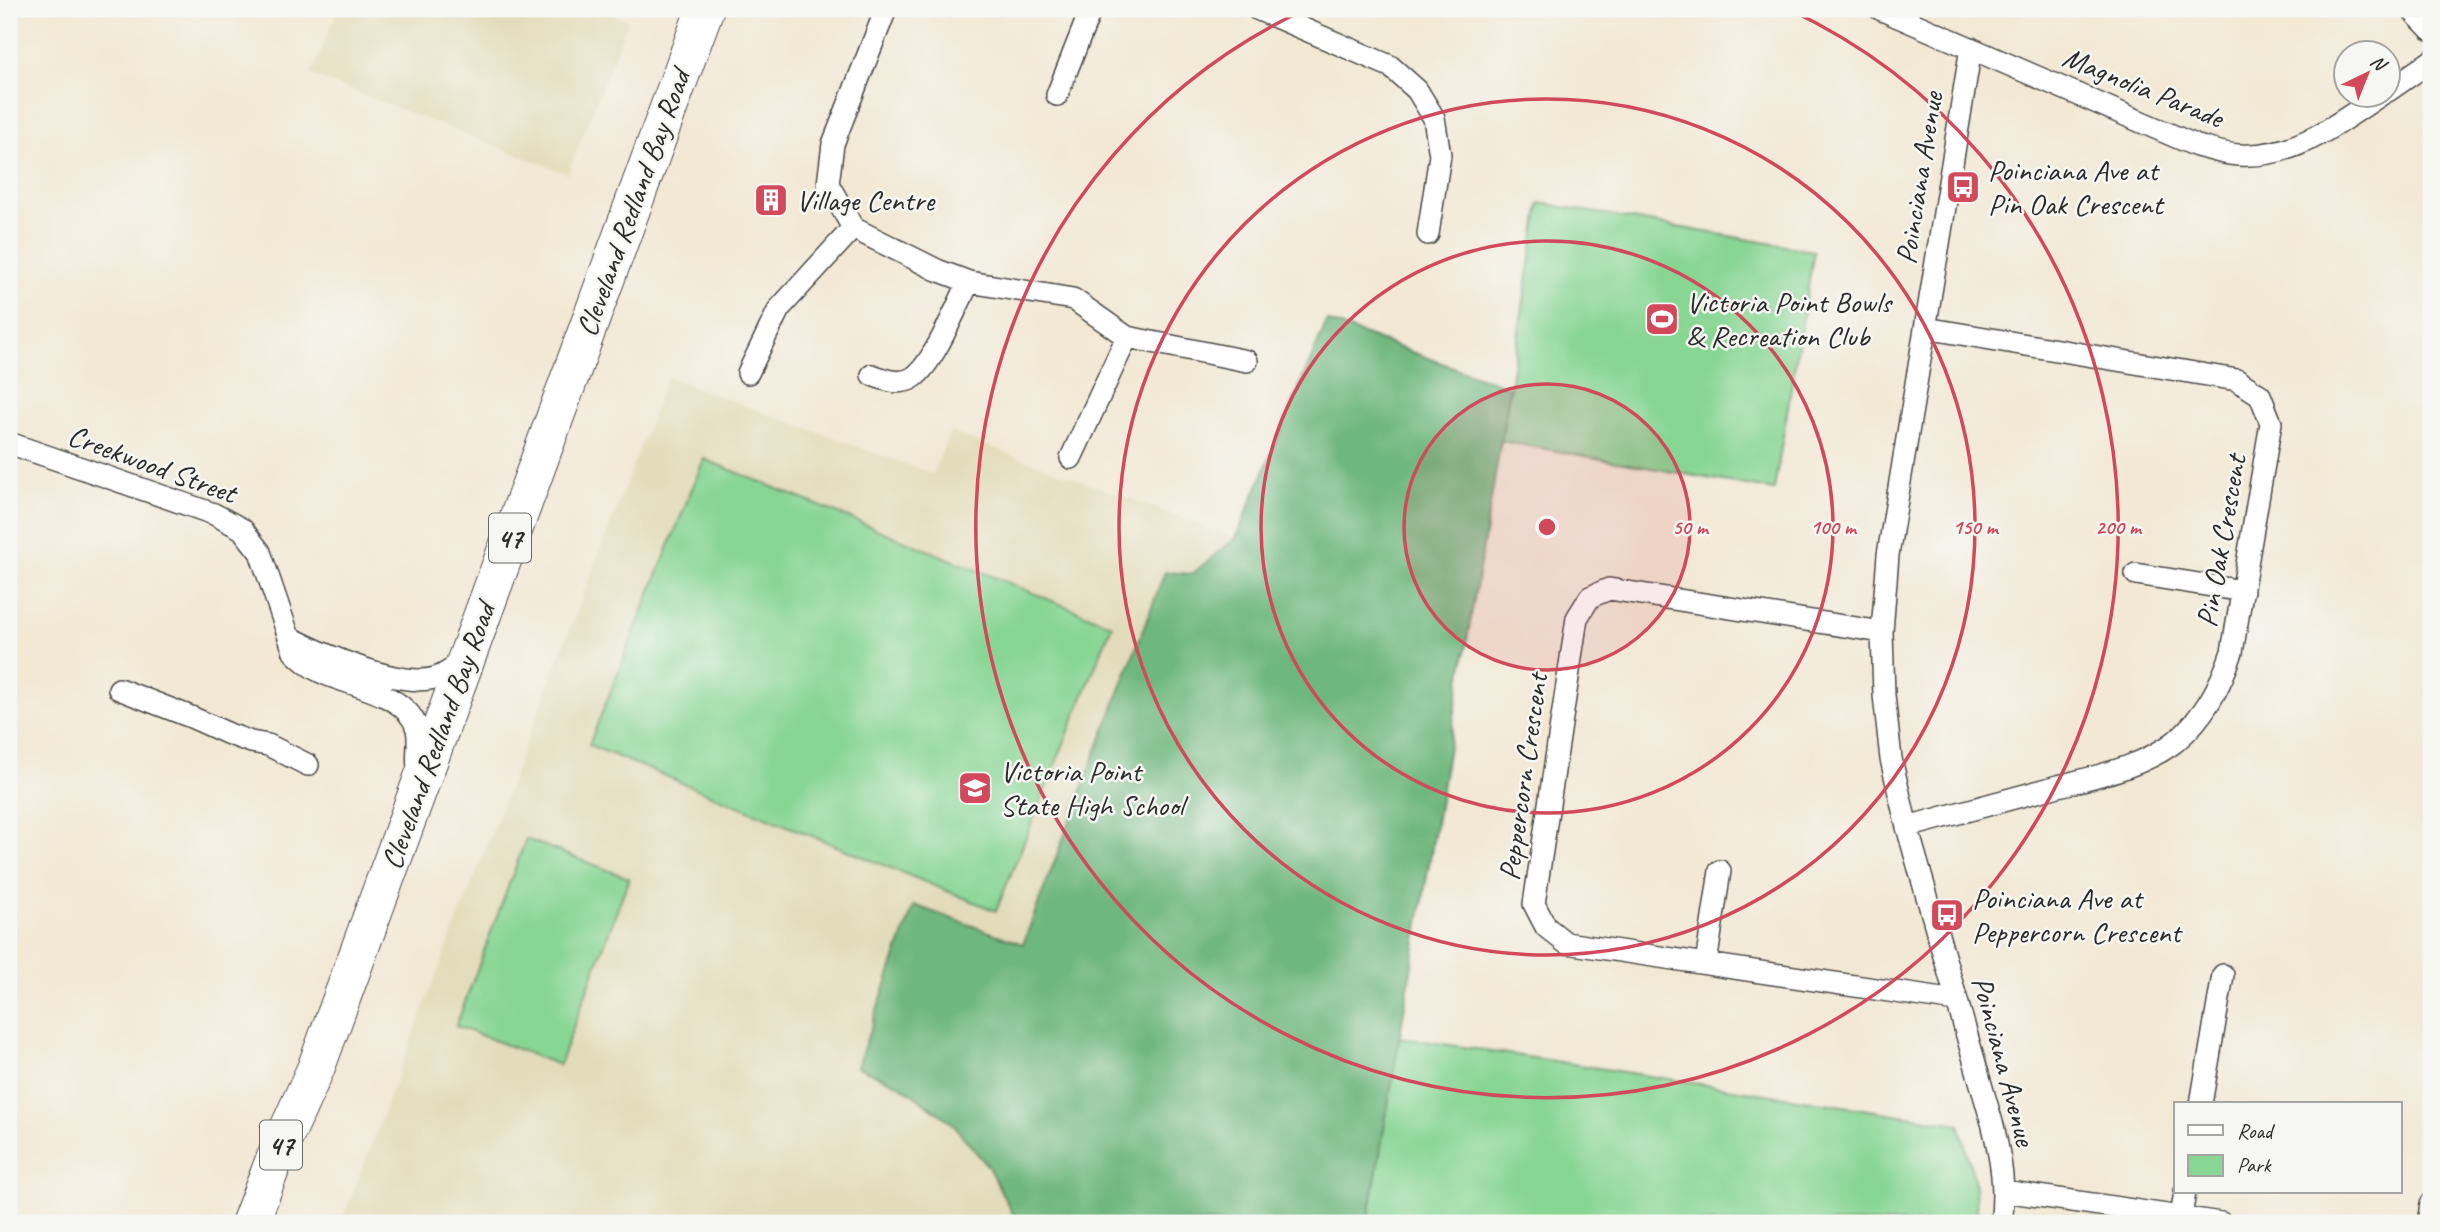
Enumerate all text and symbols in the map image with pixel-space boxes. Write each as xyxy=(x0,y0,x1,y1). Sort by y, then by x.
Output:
street label: Magnolia Parade xyxy=(2057,38,2231,137)
north arrow xyxy=(2332,38,2402,108)
text: N xyxy=(2365,50,2393,77)
street label: Cleveland Redland Bay Road xyxy=(567,61,700,341)
street label: Poinciana Avenue xyxy=(1887,87,1952,267)
place label: Poinciana Ave at Pin Oak Crescent xyxy=(1988,151,2165,223)
bus stop icon: Poinciana Ave at Pin Oak Crescent xyxy=(1944,168,1982,206)
building icon: Village Centre xyxy=(752,181,790,219)
place label: Village Centre xyxy=(796,181,936,219)
place label: Victoria Point Bowls & Recreation Club xyxy=(1686,283,1894,355)
sports icon: Victoria Point Bowls & Recreation Club xyxy=(1643,300,1681,338)
street label: Creekwood Street xyxy=(63,416,244,513)
street label: Pin Oak Crescent xyxy=(2187,449,2255,630)
road number: 47 xyxy=(489,514,531,562)
text: 50 m xyxy=(1672,514,1710,540)
text: 100 m xyxy=(1810,514,1858,540)
text: 150 m xyxy=(1952,514,2000,540)
text: 200 m xyxy=(2095,514,2143,540)
centre of rings xyxy=(1535,515,1559,539)
street label: Cleveland Redland Bay Road xyxy=(372,594,505,874)
street label: Peppercorn Crescent xyxy=(1490,668,1557,883)
place label: Victoria Point State High School xyxy=(1000,752,1189,824)
school or university icon: Victoria Point State High School xyxy=(956,769,994,807)
place label: Poinciana Ave at Peppercorn Crescent xyxy=(1972,879,2183,951)
bus stop icon: Poinciana Ave at Peppercorn Crescent xyxy=(1928,896,1966,934)
street label: Poinciana Avenue xyxy=(1963,972,2045,1152)
legend xyxy=(2174,1102,2402,1194)
text: Road xyxy=(2237,1118,2276,1144)
road number: 47 xyxy=(260,1120,302,1170)
text: Park xyxy=(2237,1152,2272,1178)

